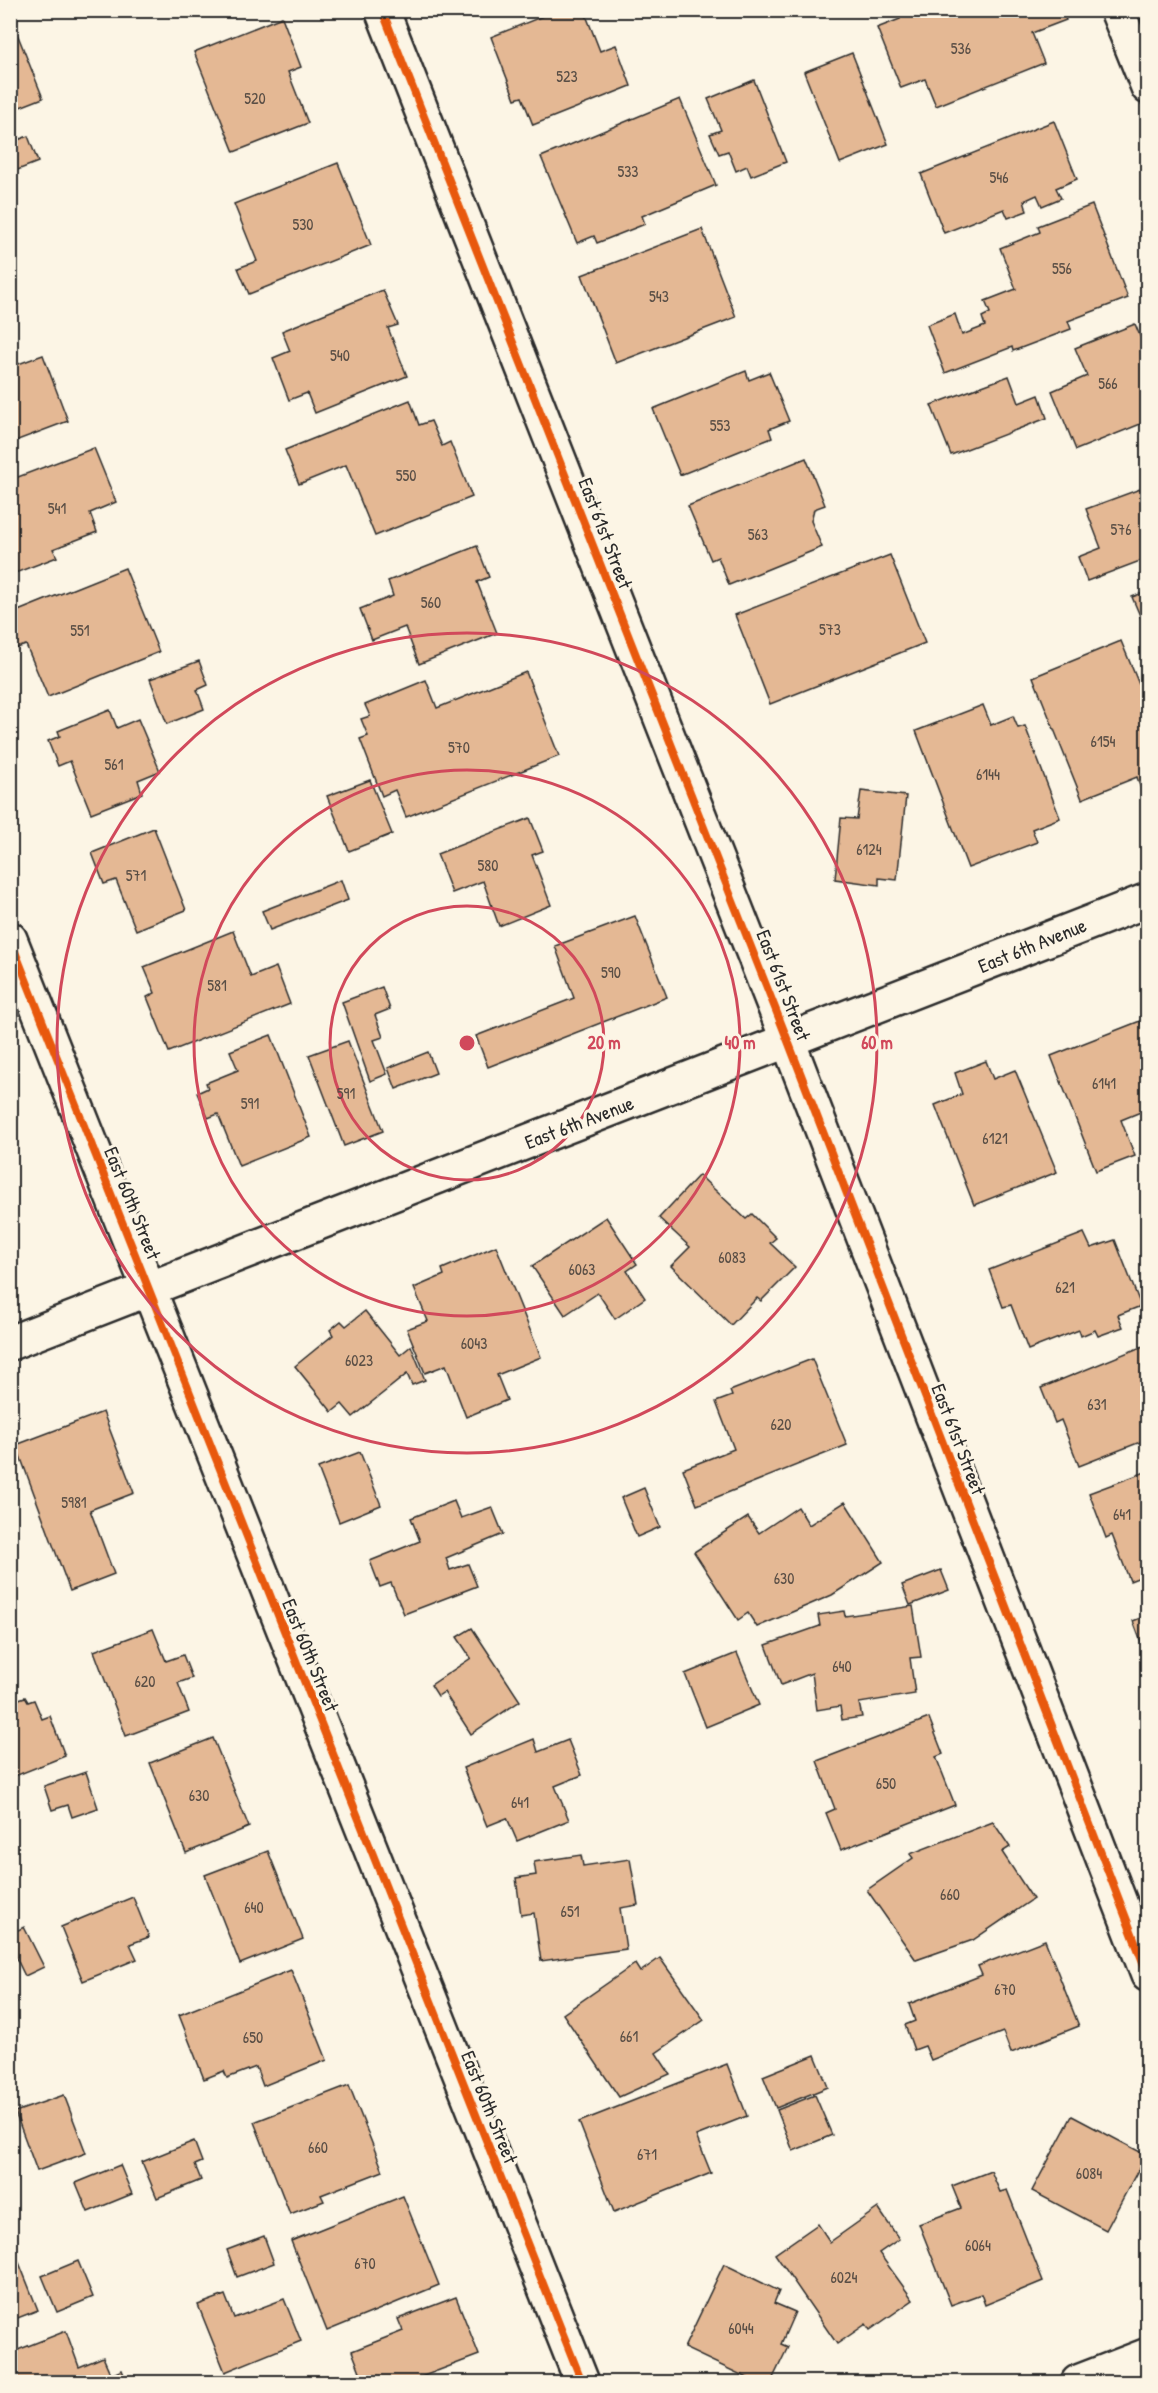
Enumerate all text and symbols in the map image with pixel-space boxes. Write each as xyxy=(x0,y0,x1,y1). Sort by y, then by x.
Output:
house number: 536 xyxy=(951,37,971,59)
house number: 523 xyxy=(556,65,578,87)
house number: 520 xyxy=(244,87,266,109)
house number: 533 xyxy=(617,160,639,182)
house number: 546 xyxy=(989,166,1009,188)
house number: 530 xyxy=(292,213,314,235)
house number: 556 xyxy=(1052,257,1072,279)
house number: 543 xyxy=(649,285,669,307)
house number: 540 xyxy=(330,344,350,366)
house number: 566 xyxy=(1098,372,1118,394)
house number: 553 xyxy=(710,414,730,436)
house number: 550 xyxy=(396,464,416,486)
street label: East 61st Street xyxy=(572,474,640,593)
house number: 541 xyxy=(48,497,66,519)
house number: 576 xyxy=(1110,518,1132,540)
house number: 563 xyxy=(748,523,768,545)
house number: 560 xyxy=(421,591,441,613)
house number: 573 xyxy=(819,618,841,640)
house number: 551 xyxy=(70,619,90,641)
house number: 6154 xyxy=(1091,730,1115,752)
house number: 570 xyxy=(448,736,470,758)
house number: 561 xyxy=(105,753,124,775)
house number: 6144 xyxy=(976,763,1000,785)
house number: 6124 xyxy=(856,838,882,860)
house number: 580 xyxy=(478,854,498,876)
house number: 571 xyxy=(126,864,146,886)
street label: East 6th Avenue xyxy=(974,911,1090,979)
street label: East 61st Street xyxy=(750,926,818,1045)
house number: 590 xyxy=(601,961,621,983)
house number: 581 xyxy=(207,974,227,996)
text: 20 m xyxy=(588,1030,620,1055)
text: 40 m xyxy=(724,1030,756,1055)
text: 60 m xyxy=(861,1030,893,1055)
centre of rings xyxy=(457,1033,477,1053)
house number: 6141 xyxy=(1092,1072,1116,1094)
house number: 591 xyxy=(337,1082,355,1104)
street label: East 6th Avenue xyxy=(521,1089,637,1155)
house number: 591 xyxy=(241,1092,259,1114)
house number: 6121 xyxy=(982,1127,1008,1149)
street label: East 60th Street xyxy=(98,1143,168,1264)
house number: 6083 xyxy=(718,1246,746,1268)
house number: 6063 xyxy=(568,1258,596,1280)
house number: 621 xyxy=(1055,1276,1075,1298)
house number: 6043 xyxy=(461,1332,487,1354)
house number: 6023 xyxy=(345,1349,373,1371)
street label: East 61st Street xyxy=(925,1380,993,1499)
house number: 631 xyxy=(1087,1393,1107,1415)
house number: 620 xyxy=(770,1413,792,1435)
house number: 5981 xyxy=(61,1491,87,1513)
house number: 641 xyxy=(1113,1503,1131,1525)
house number: 630 xyxy=(774,1567,794,1589)
street label: East 60th Street xyxy=(276,1595,346,1716)
house number: 640 xyxy=(832,1655,852,1677)
house number: 620 xyxy=(134,1670,156,1692)
house number: 650 xyxy=(876,1772,896,1794)
house number: 630 xyxy=(189,1784,209,1806)
house number: 641 xyxy=(511,1791,529,1813)
house number: 660 xyxy=(940,1883,960,1905)
house number: 640 xyxy=(244,1896,264,1918)
house number: 651 xyxy=(561,1900,580,1922)
house number: 670 xyxy=(994,1978,1016,2000)
house number: 661 xyxy=(620,2025,638,2047)
house number: 650 xyxy=(243,2026,263,2048)
street label: East 60th Street xyxy=(455,2047,525,2168)
house number: 660 xyxy=(308,2136,328,2158)
house number: 671 xyxy=(637,2143,657,2165)
house number: 6084 xyxy=(1076,2162,1102,2184)
house number: 6064 xyxy=(965,2234,991,2256)
house number: 670 xyxy=(354,2252,376,2274)
house number: 6024 xyxy=(830,2266,858,2288)
house number: 6044 xyxy=(728,2317,754,2339)

